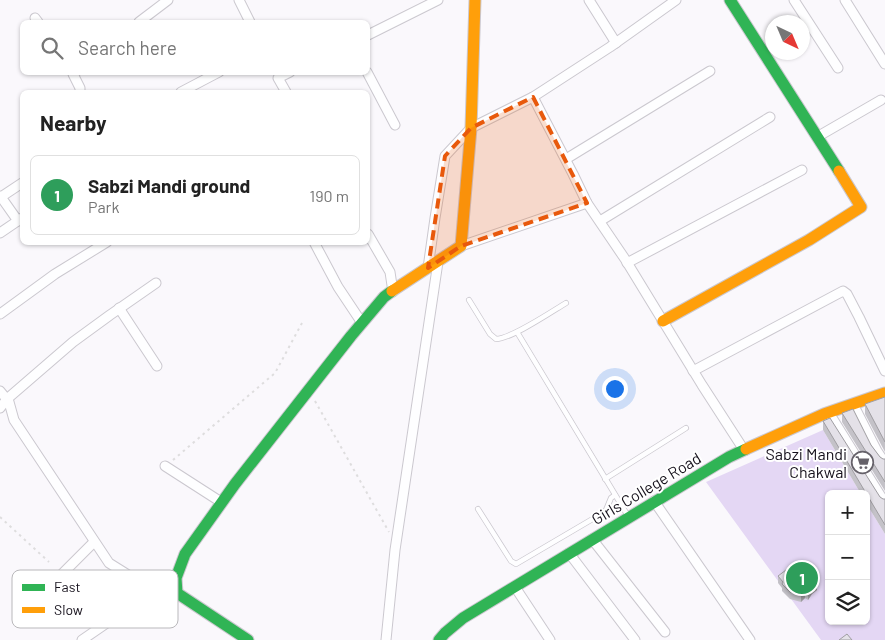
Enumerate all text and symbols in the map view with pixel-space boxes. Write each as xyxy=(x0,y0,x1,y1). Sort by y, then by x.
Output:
north arrow xyxy=(765,15,810,60)
search box xyxy=(20,20,370,75)
icon: search xyxy=(38,34,66,62)
text: Search here xyxy=(78,36,177,59)
text: Nearby xyxy=(40,110,106,135)
text: Sabzi Mandi ground xyxy=(88,174,250,197)
text: 1 xyxy=(54,186,60,205)
text: 190 m xyxy=(310,186,349,205)
text: Park xyxy=(88,197,119,216)
your location xyxy=(602,376,628,402)
place label: Sabzi Mandi Chakwal xyxy=(765,444,847,481)
street label: Girls College Road xyxy=(588,448,704,528)
supermarket icon: Sabzi Mandi Chakwal xyxy=(851,450,875,474)
map controls xyxy=(825,490,870,625)
button: + xyxy=(825,490,870,535)
button: − xyxy=(825,535,870,580)
pin: 1 xyxy=(786,559,818,597)
legend xyxy=(12,570,178,628)
text: Fast xyxy=(54,578,80,595)
button: layers xyxy=(825,580,870,625)
text: Slow xyxy=(54,601,83,618)

